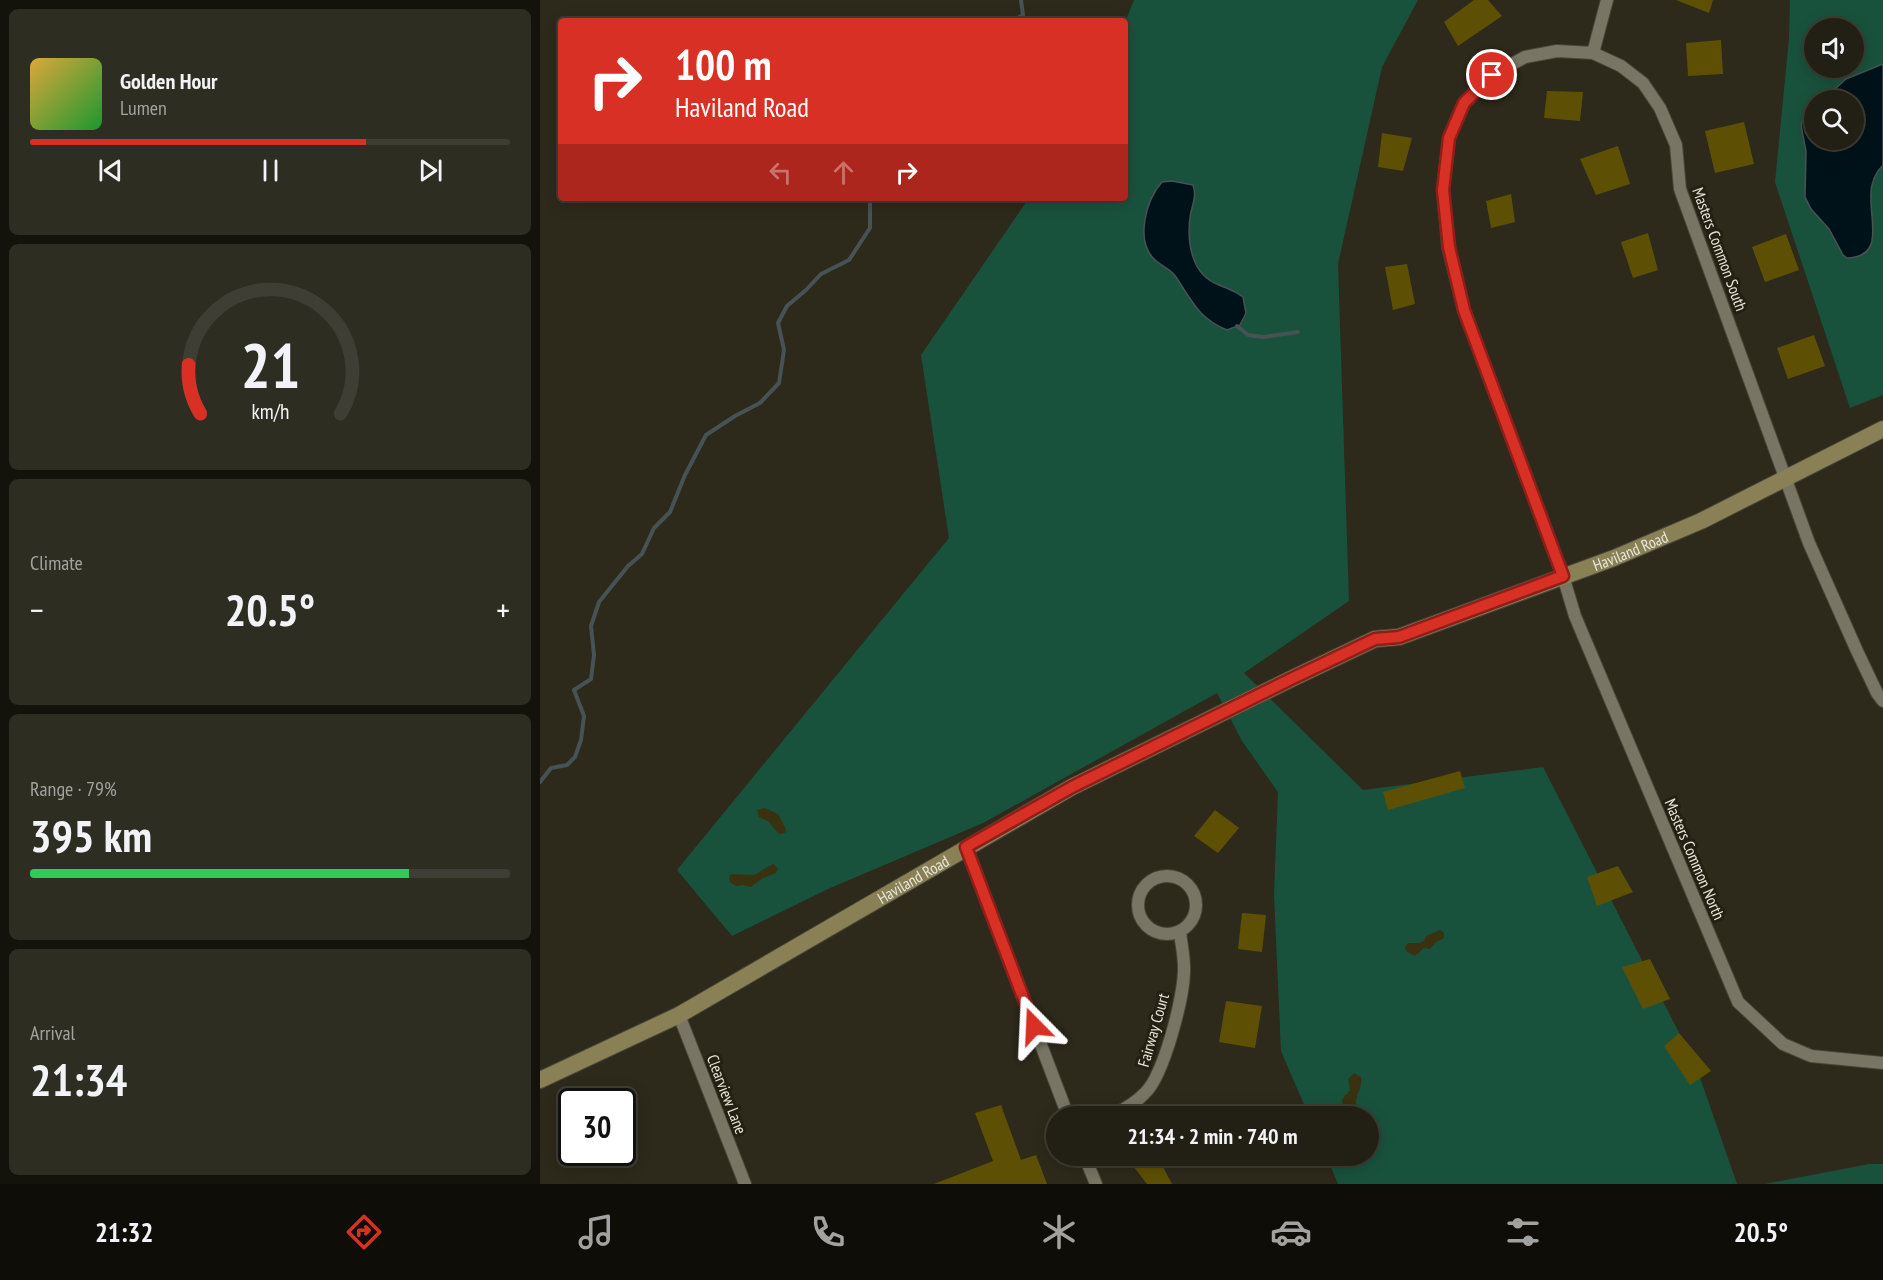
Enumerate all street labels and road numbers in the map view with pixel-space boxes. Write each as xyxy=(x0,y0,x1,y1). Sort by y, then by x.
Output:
street label: Masters Common South xyxy=(1688,184,1752,314)
street label: Haviland Road xyxy=(1590,526,1671,575)
street label: Masters Common North xyxy=(1660,795,1730,923)
street label: Haviland Road xyxy=(874,851,952,908)
street label: Fairway Court xyxy=(1133,990,1173,1069)
street label: Clearview Lane xyxy=(703,1051,751,1137)

